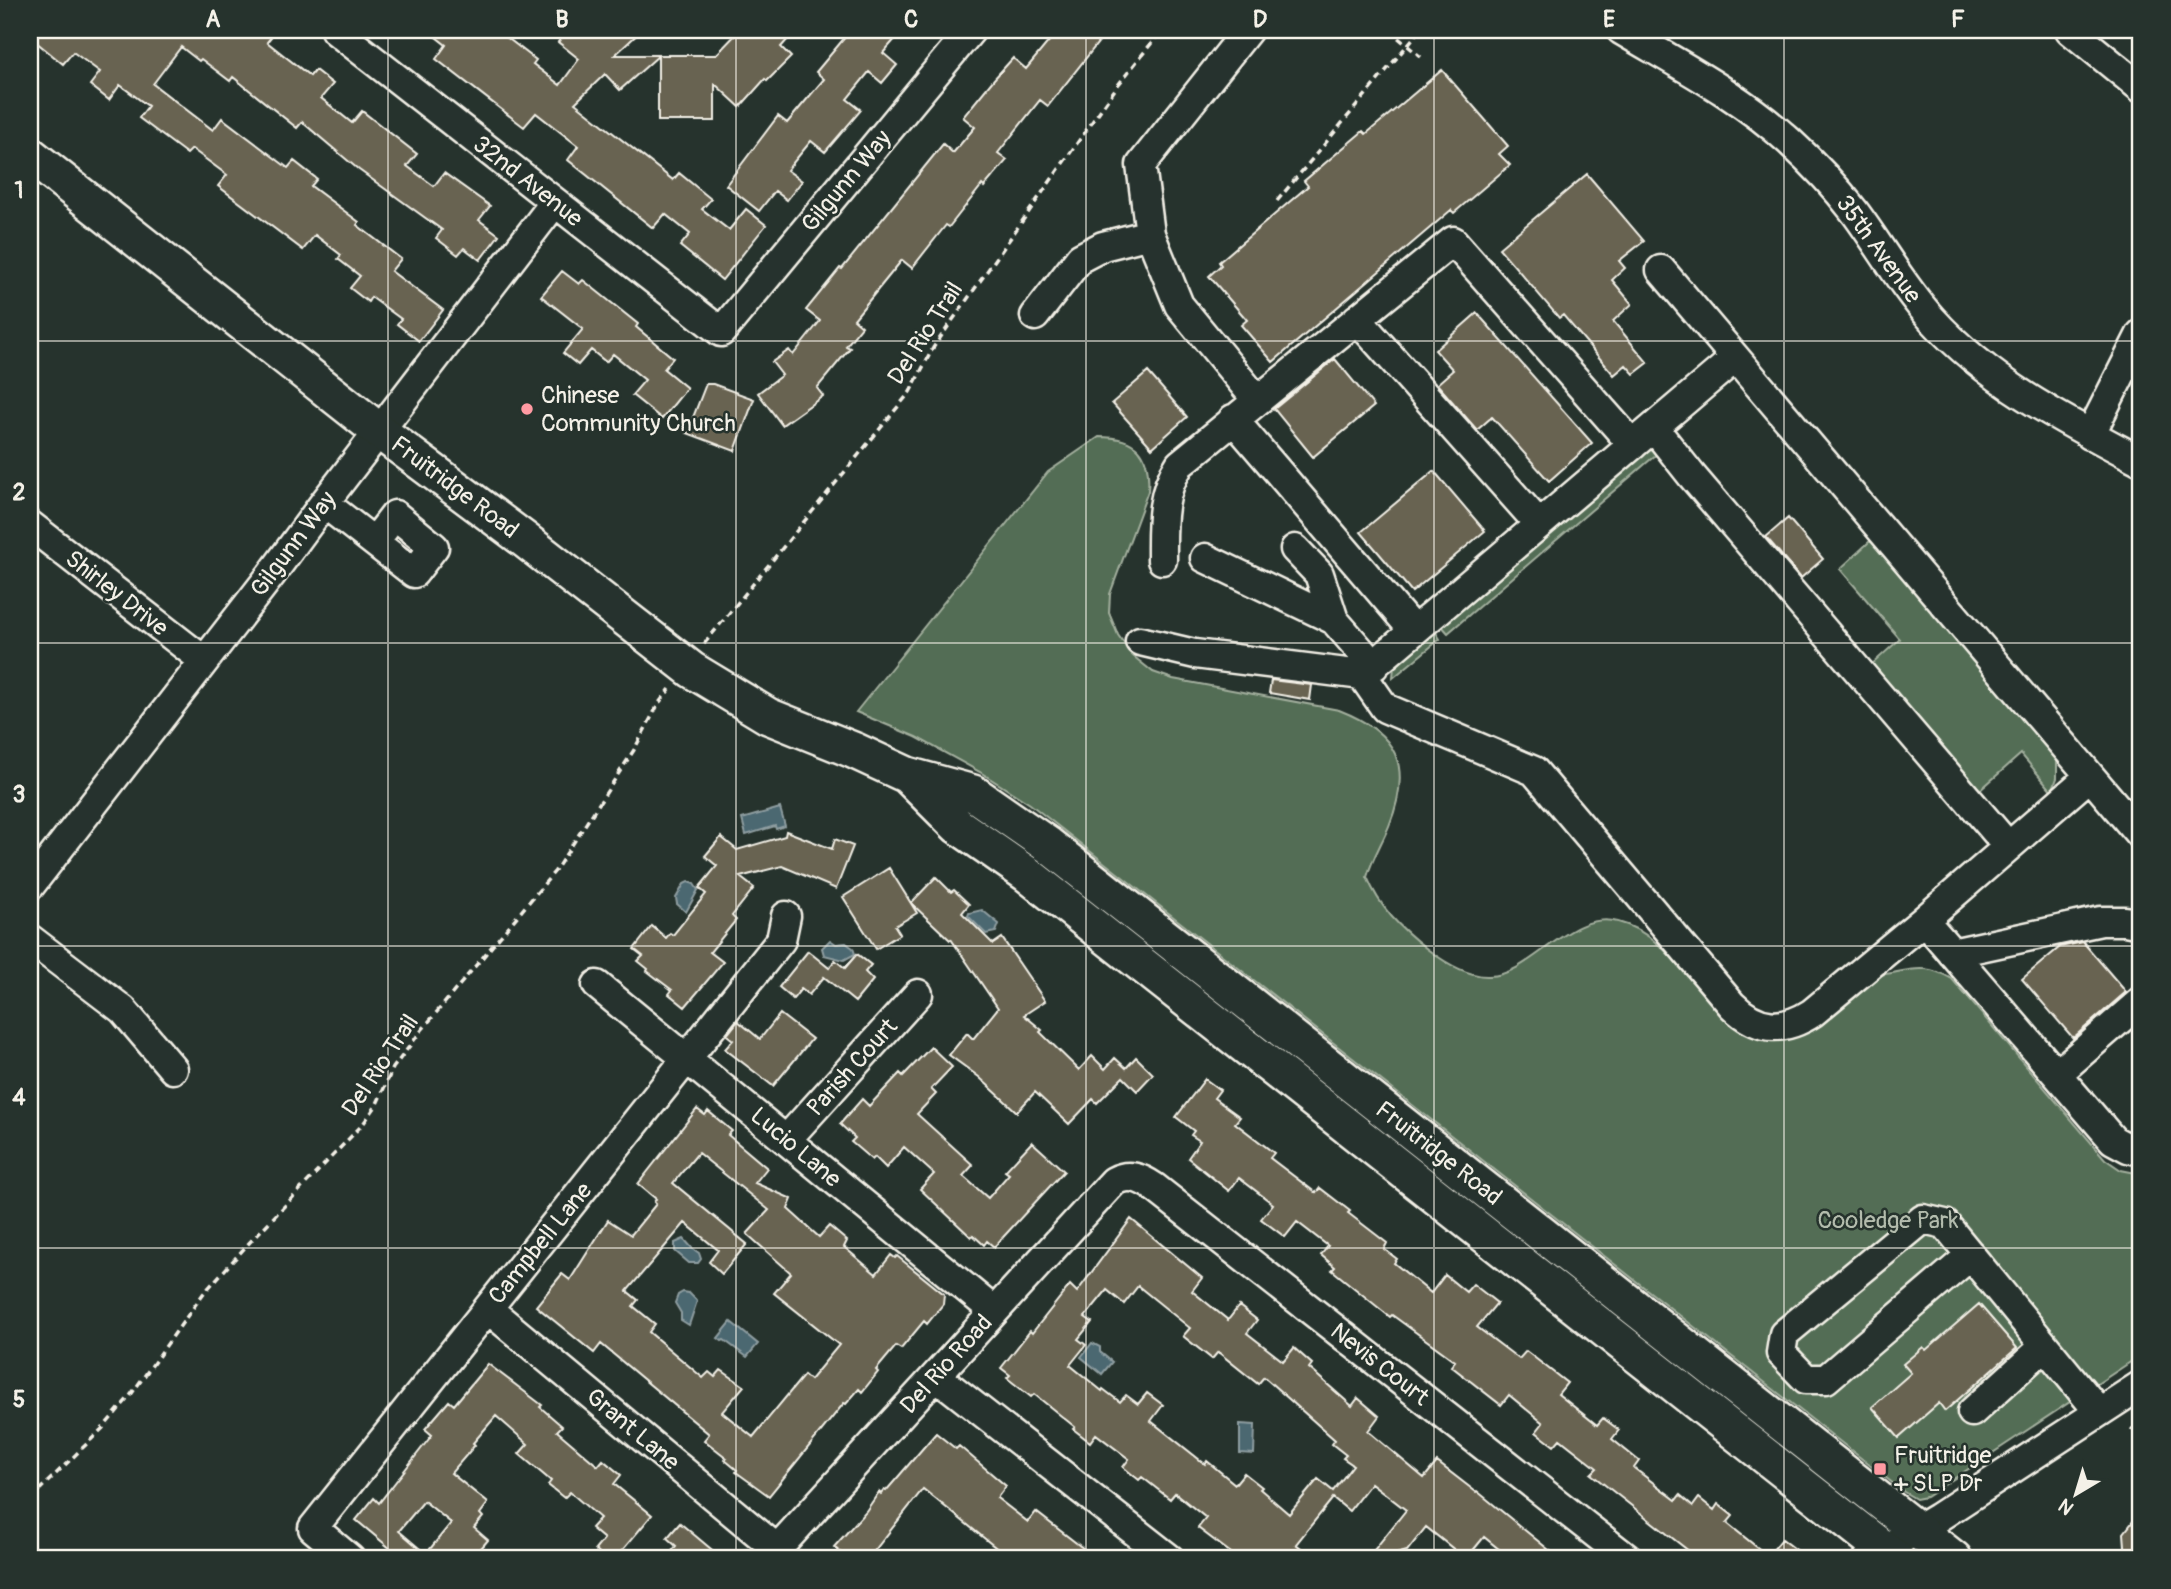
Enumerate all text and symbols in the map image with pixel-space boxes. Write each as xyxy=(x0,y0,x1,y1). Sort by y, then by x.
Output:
text: A xyxy=(206,5,221,34)
text: B xyxy=(555,5,569,34)
text: C xyxy=(904,5,918,34)
text: D xyxy=(1253,5,1267,34)
text: E xyxy=(1603,5,1615,34)
text: F xyxy=(1951,5,1965,34)
street label: Gilgunn Way xyxy=(795,124,897,238)
street label: 32nd Avenue xyxy=(467,130,588,233)
text: 1 xyxy=(15,176,24,205)
street label: 35th Avenue xyxy=(1830,190,1928,309)
street label: Del Rio Trail xyxy=(882,277,969,390)
place label: Chinese Community Church xyxy=(541,381,736,438)
marker: Chinese Community Church xyxy=(519,401,535,417)
street label: Fruitridge Road xyxy=(385,430,524,545)
text: 2 xyxy=(13,478,26,507)
street label: Gilgunn Way xyxy=(244,486,342,603)
street label: Shirley Drive xyxy=(59,544,174,643)
text: 3 xyxy=(13,780,25,809)
street label: Del Rio Trail xyxy=(336,1009,425,1122)
street label: Parish Court xyxy=(801,1012,904,1122)
text: 4 xyxy=(12,1083,26,1112)
street label: Fruitridge Road xyxy=(1370,1095,1508,1212)
street label: Lucio Lane xyxy=(744,1101,847,1194)
street label: Campbell Lane xyxy=(482,1176,598,1310)
park label: Cooledge Park xyxy=(1818,1206,1958,1235)
street label: Del Rio Road xyxy=(894,1309,999,1420)
street label: Nevis Court xyxy=(1325,1317,1435,1412)
street label: Grant Lane xyxy=(580,1382,685,1477)
text: 5 xyxy=(13,1385,25,1414)
place label: Fruitridge + SLP Dr xyxy=(1893,1441,1992,1498)
north arrow xyxy=(2042,1460,2112,1530)
marker: Fruitridge + SLP Dr xyxy=(1872,1461,1888,1477)
text: N xyxy=(2054,1493,2079,1520)

